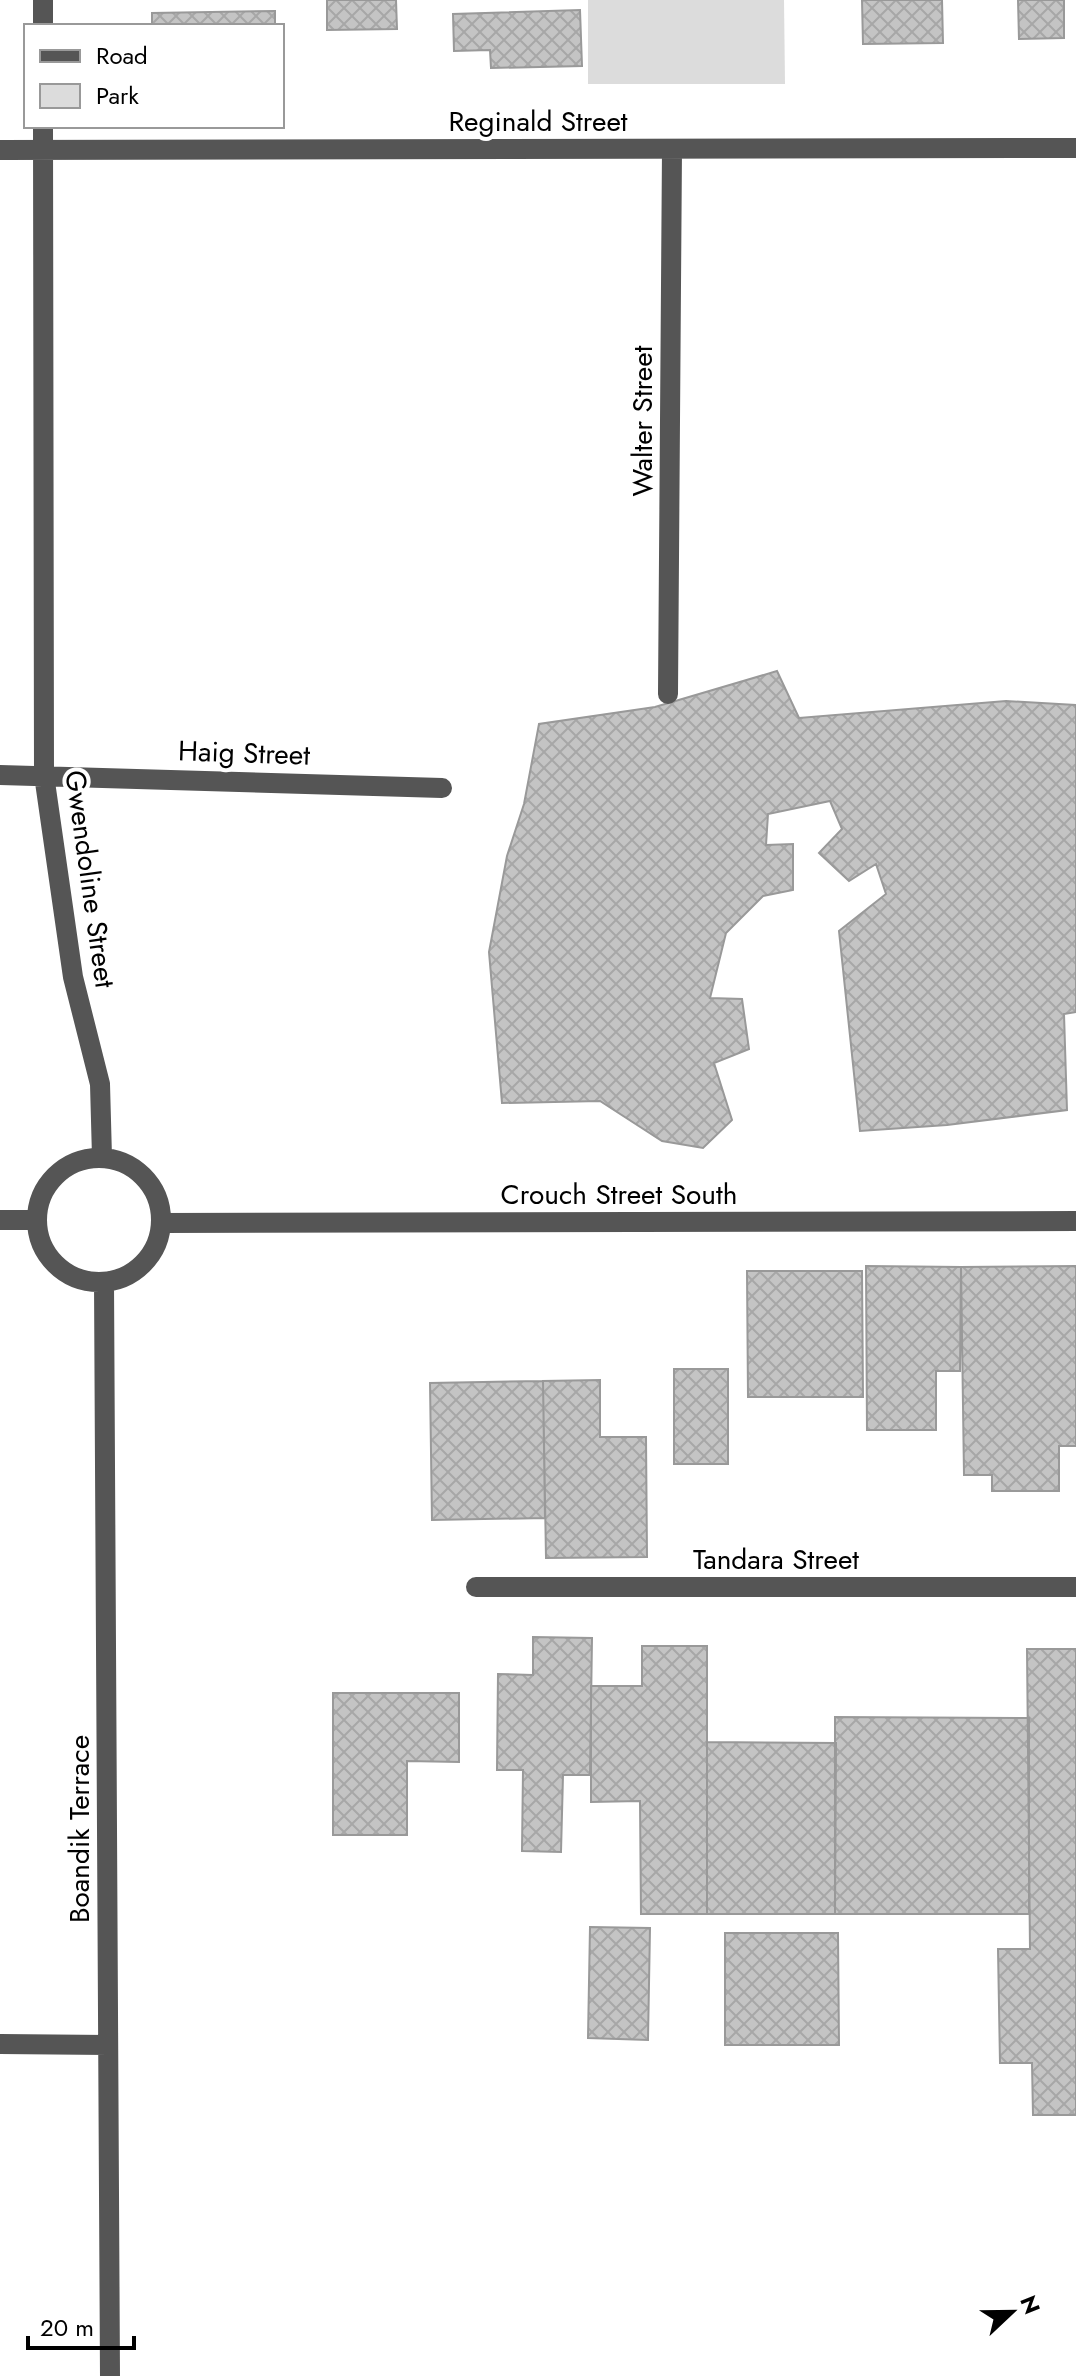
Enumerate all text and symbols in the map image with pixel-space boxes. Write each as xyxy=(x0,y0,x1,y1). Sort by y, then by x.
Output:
legend xyxy=(24,24,284,128)
text: Road xyxy=(96,38,148,73)
text: Park xyxy=(96,78,139,113)
street label: Reginald Street xyxy=(448,101,628,142)
street label: Walter Street xyxy=(622,345,663,496)
street label: Haig Street xyxy=(177,730,311,776)
street label: Gwendoline Street xyxy=(54,768,126,991)
street label: Crouch Street South xyxy=(501,1174,737,1215)
street label: Tandara Street xyxy=(693,1539,859,1580)
street label: Boandik Terrace xyxy=(59,1735,100,1923)
north arrow xyxy=(972,2272,1052,2352)
text: N xyxy=(1012,2290,1049,2319)
scale bar xyxy=(28,2300,134,2350)
text: 20 m xyxy=(40,2310,94,2345)

